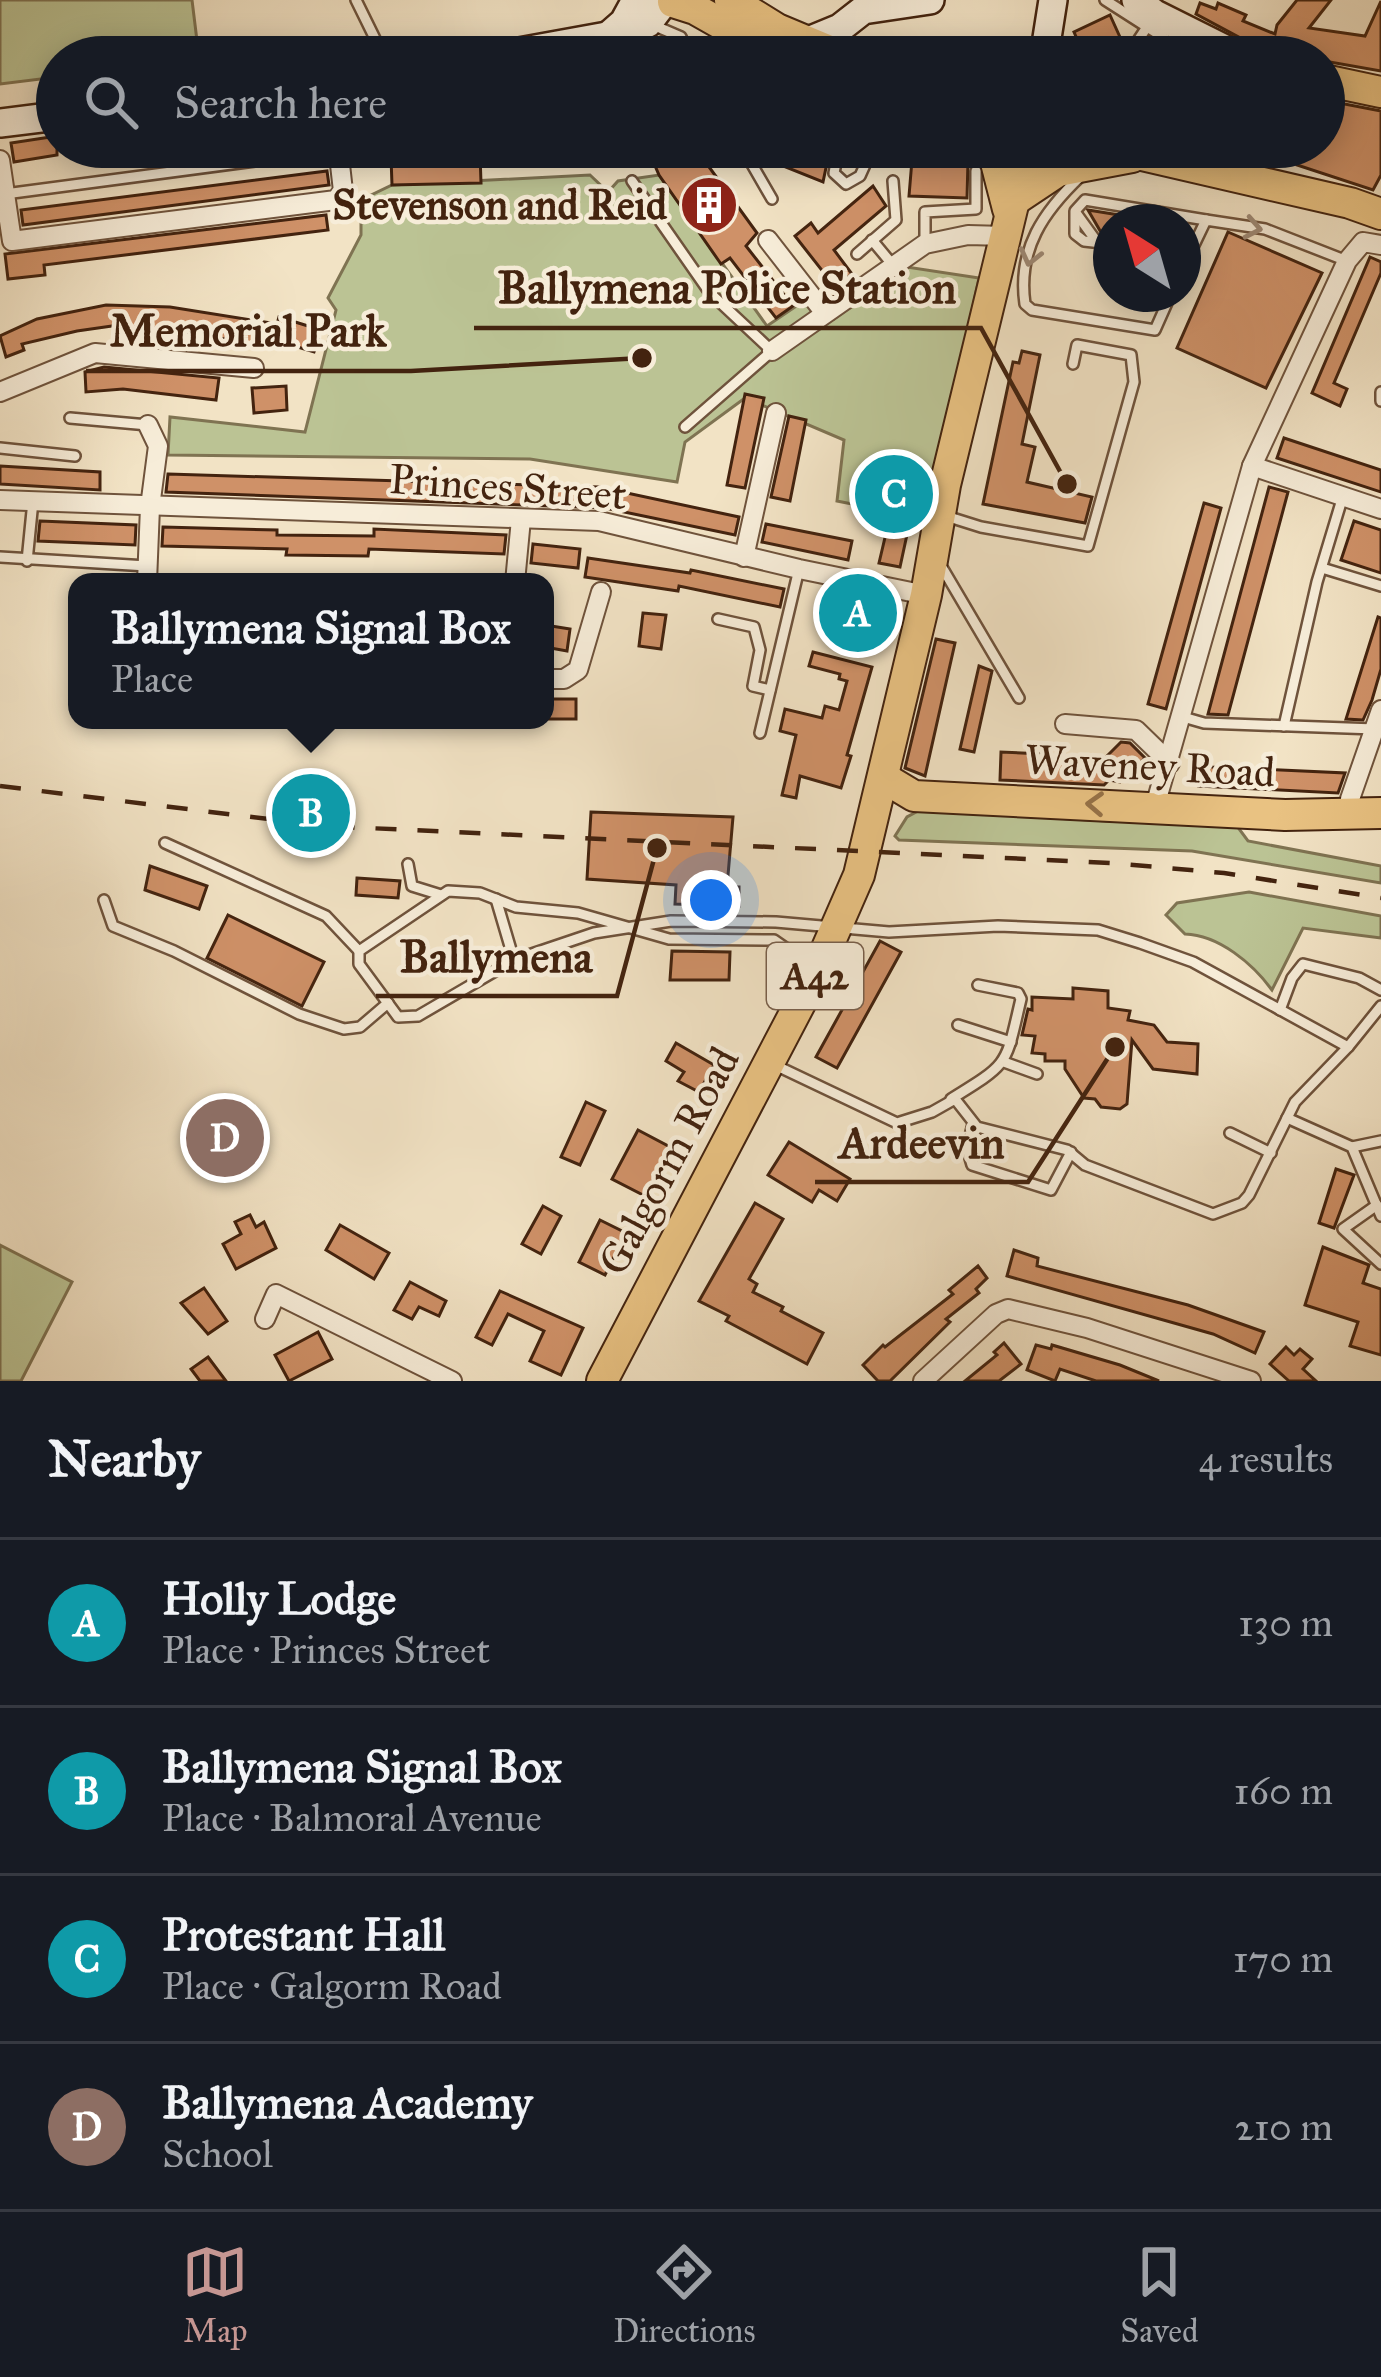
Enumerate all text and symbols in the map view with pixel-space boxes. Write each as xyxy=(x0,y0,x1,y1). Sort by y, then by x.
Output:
search box xyxy=(36,36,1345,168)
icon: search xyxy=(78,69,144,135)
text: Search here xyxy=(174,75,387,130)
building icon: Stevenson and Reid xyxy=(678,174,740,236)
place label: Stevenson and Reid xyxy=(332,179,668,231)
north arrow xyxy=(1093,204,1201,312)
one-way arrow xyxy=(1242,214,1262,240)
callout: Ballymena Police Station xyxy=(474,247,981,328)
one-way arrow xyxy=(1019,247,1044,267)
text: Ballymena Police Station xyxy=(498,260,956,315)
callout: Memorial Park xyxy=(86,290,411,371)
text: Memorial Park xyxy=(110,303,387,358)
pin: C xyxy=(855,449,933,539)
street label: Princes Street xyxy=(388,453,629,521)
pin: A xyxy=(819,568,897,658)
popup xyxy=(68,573,554,729)
text: Ballymena Signal Box xyxy=(111,600,511,655)
text: Place xyxy=(111,655,193,703)
street label: Waveney Road xyxy=(1024,733,1276,799)
pin: B xyxy=(272,768,350,858)
one-way arrow xyxy=(1085,791,1104,817)
your location xyxy=(681,870,741,930)
callout: Ballymena xyxy=(376,915,617,996)
text: Ballymena xyxy=(399,929,594,984)
road number: A42 xyxy=(767,943,863,1009)
street label: Galgorm Road xyxy=(587,1038,751,1284)
pin: D xyxy=(186,1093,264,1183)
callout: Ardeevin xyxy=(815,1101,1028,1182)
text: Ardeevin xyxy=(836,1115,1005,1170)
text: Nearby xyxy=(48,1428,200,1490)
text: 4 results xyxy=(1199,1435,1333,1483)
text: Holly Lodge xyxy=(162,1571,396,1626)
text: A xyxy=(74,1599,100,1647)
text: 130 m xyxy=(1238,1599,1333,1647)
text: Place · Princes Street xyxy=(162,1626,490,1674)
text: Ballymena Signal Box xyxy=(162,1739,562,1794)
text: B xyxy=(74,1767,100,1815)
text: 160 m xyxy=(1234,1767,1333,1815)
text: Place · Balmoral Avenue xyxy=(162,1794,542,1842)
text: Protestant Hall xyxy=(162,1907,445,1962)
text: C xyxy=(74,1935,100,1983)
text: 170 m xyxy=(1233,1935,1333,1983)
text: Place · Galgorm Road xyxy=(162,1962,502,2010)
text: Ballymena Academy xyxy=(162,2075,532,2130)
text: D xyxy=(72,2103,102,2151)
text: 210 m xyxy=(1235,2103,1333,2151)
text: School xyxy=(162,2130,273,2178)
tab: Map xyxy=(182,2239,248,2351)
tab: Directions xyxy=(613,2239,755,2351)
tab: Saved xyxy=(1120,2239,1199,2351)

